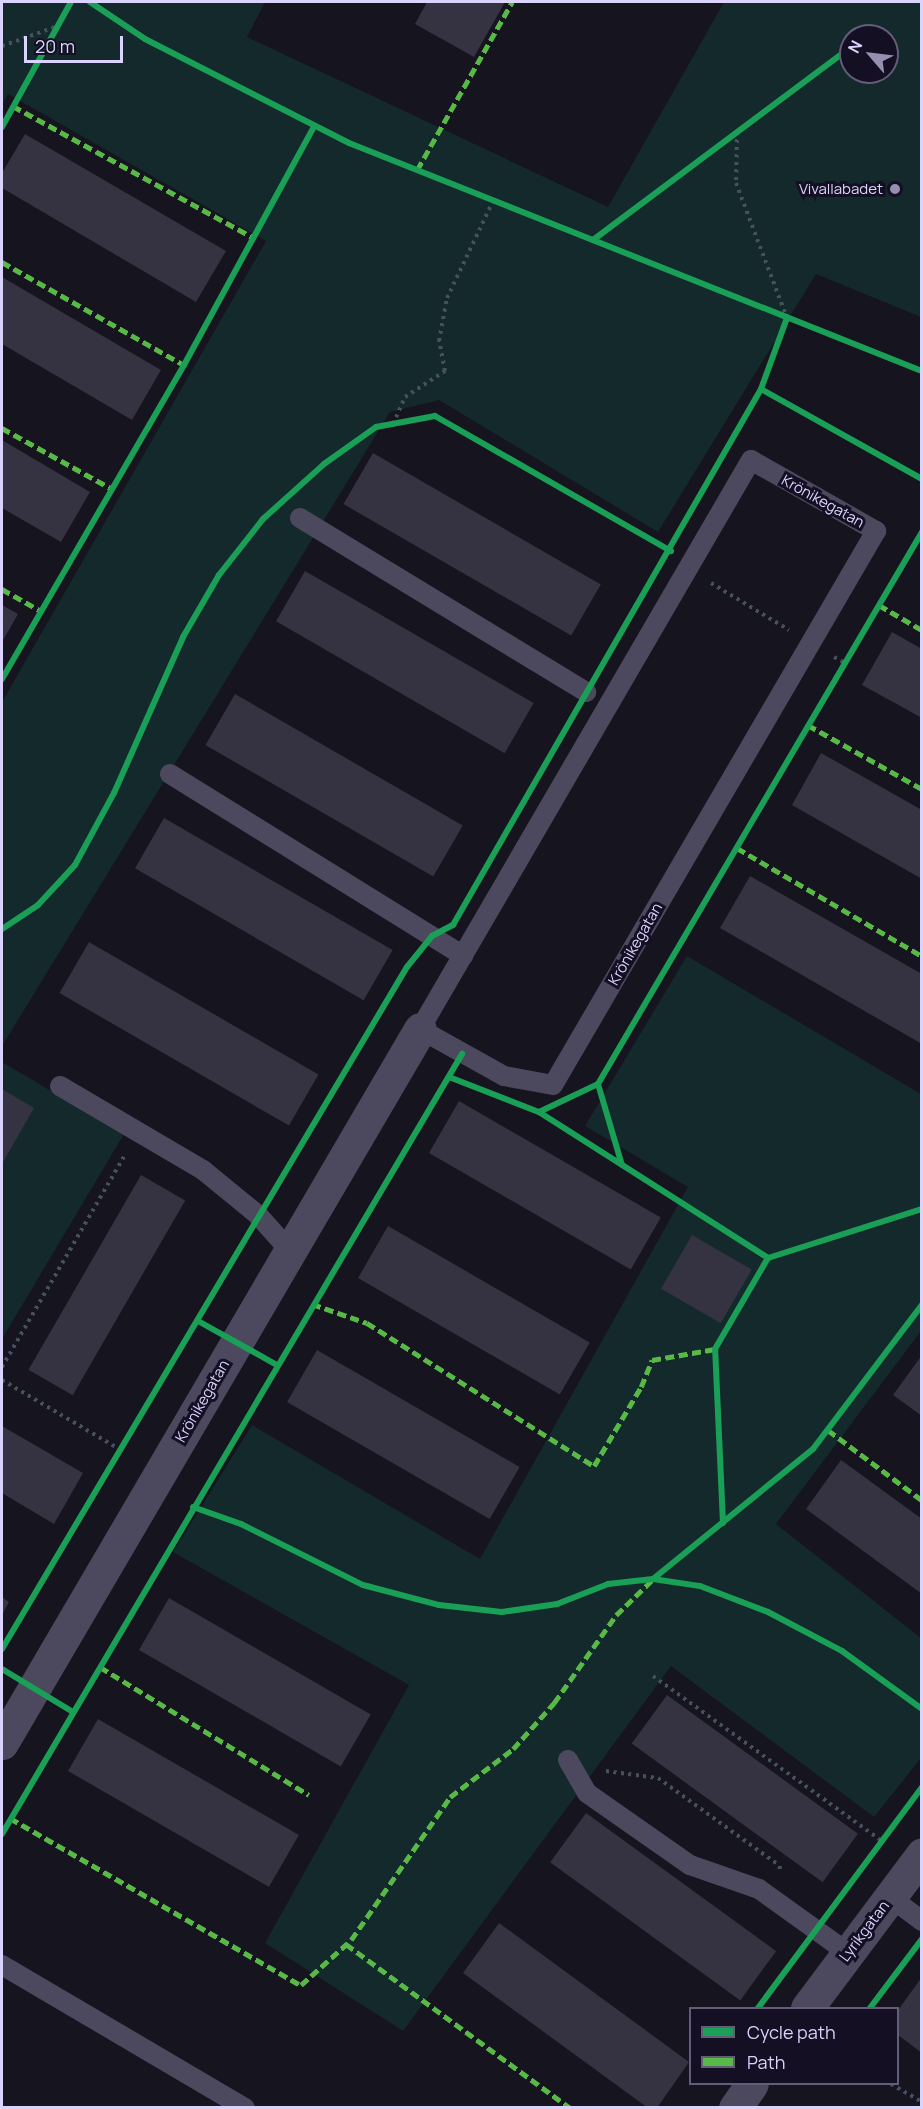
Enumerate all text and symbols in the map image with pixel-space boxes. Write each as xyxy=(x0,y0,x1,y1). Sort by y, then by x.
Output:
scale bar xyxy=(27,24,126,62)
north arrow xyxy=(839,24,899,84)
text: 20 m xyxy=(35,34,75,58)
text: N xyxy=(842,36,867,57)
place label: Vivallabadet xyxy=(799,180,883,198)
marker: Vivallabadet xyxy=(888,182,902,196)
street label: Krönikegatan xyxy=(778,471,868,531)
street label: Krönikegatan xyxy=(604,900,666,988)
street label: Krönikegatan xyxy=(171,1357,233,1445)
street label: Lyrikgatan xyxy=(835,1897,893,1965)
legend xyxy=(689,2007,899,2085)
text: Cycle path xyxy=(747,2020,836,2044)
text: Path xyxy=(747,2050,785,2074)

